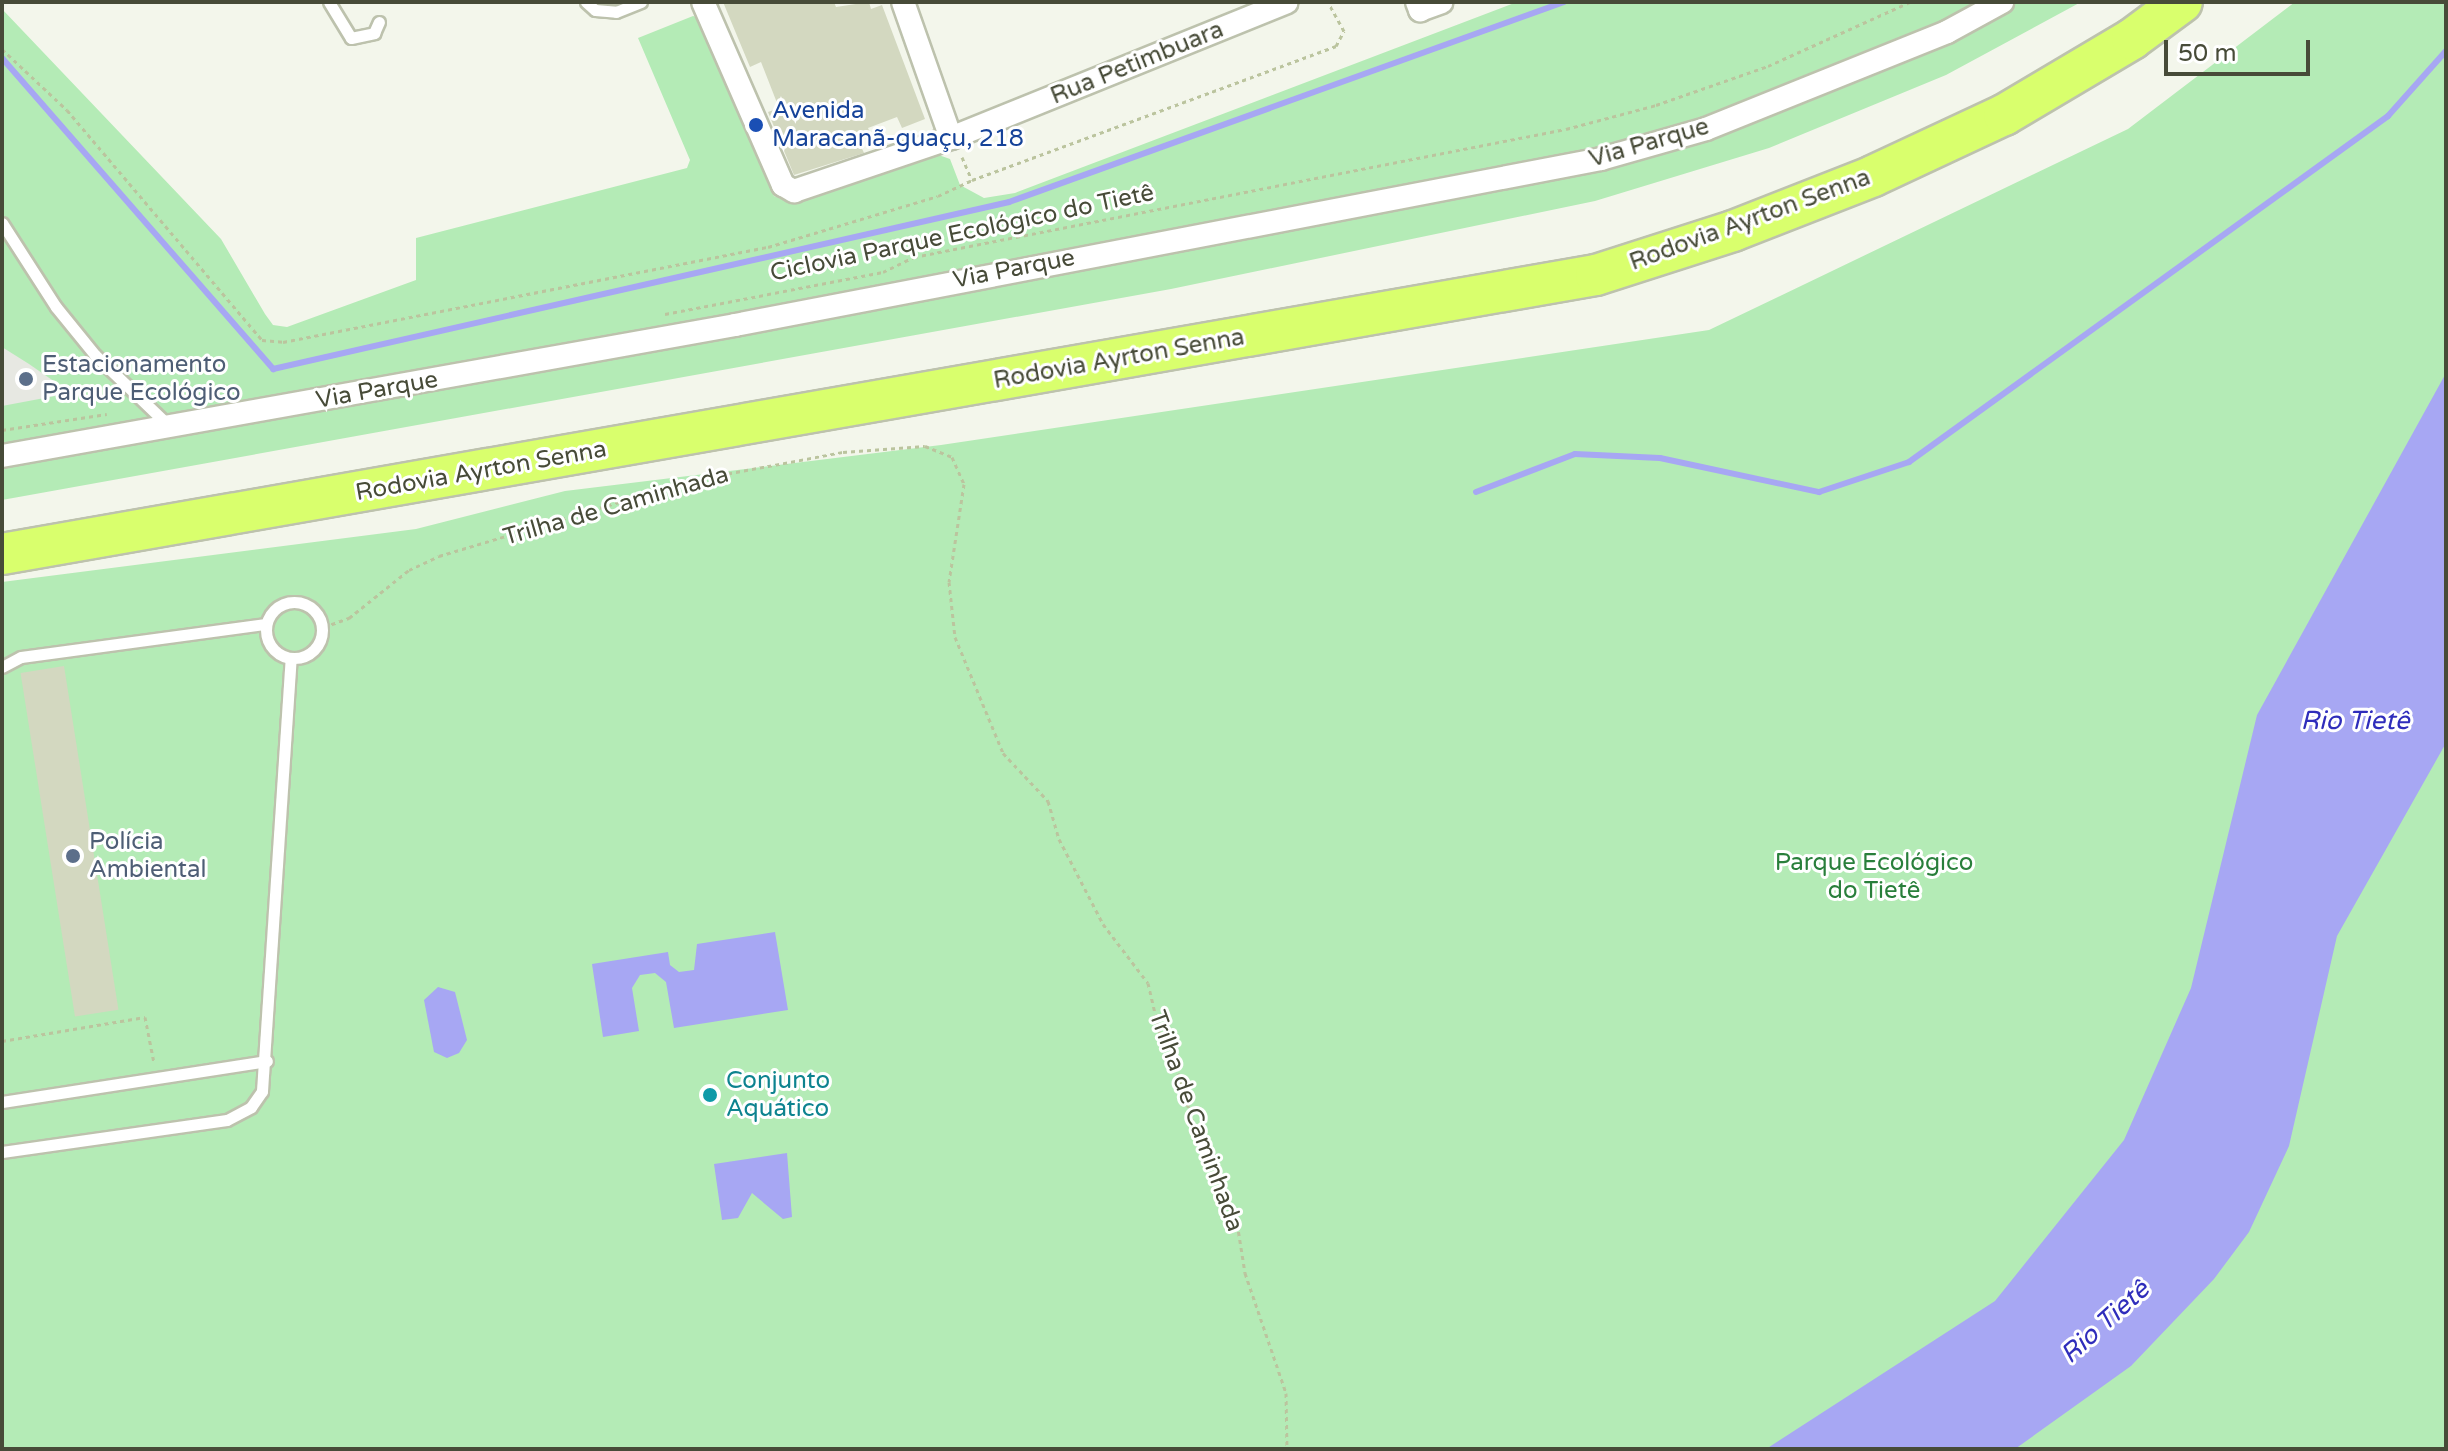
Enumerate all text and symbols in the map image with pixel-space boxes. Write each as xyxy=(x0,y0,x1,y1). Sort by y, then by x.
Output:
street label: Rua Petimbuara xyxy=(1046,15,1228,111)
scale bar xyxy=(2168,24,2314,74)
text: 50 m xyxy=(2178,39,2236,68)
place label: Avenida Maracanã-guaçu, 218 xyxy=(772,97,1024,153)
street label: Via Parque xyxy=(1586,112,1712,174)
marker: Avenida Maracanã-guaçu, 218 xyxy=(747,116,765,134)
street label: Rodovia Ayrton Senna xyxy=(1626,163,1874,277)
street label: Ciclovia Parque Ecológico do Tietê xyxy=(767,178,1157,288)
street label: Via Parque xyxy=(951,243,1077,295)
street label: Rodovia Ayrton Senna xyxy=(991,323,1247,395)
place label: Estacionamento Parque Ecológico xyxy=(42,351,241,407)
street label: Via Parque xyxy=(314,365,440,415)
marker: Estacionamento Parque Ecológico xyxy=(17,370,35,388)
street label: Rodovia Ayrton Senna xyxy=(353,435,609,507)
street label: Trilha de Caminhada xyxy=(500,460,732,552)
water label: Rio Tietê xyxy=(2301,705,2409,737)
place label: Polícia Ambiental xyxy=(89,828,206,884)
marker: Polícia Ambiental xyxy=(64,847,82,865)
park label: Parque Ecológico do Tietê xyxy=(1775,849,1973,905)
street label: Trilha de Caminhada xyxy=(1143,1007,1249,1235)
place label: Conjunto Aquático xyxy=(726,1067,830,1123)
marker: Conjunto Aquático xyxy=(701,1086,719,1104)
water label: Rio Tietê xyxy=(2054,1274,2156,1370)

